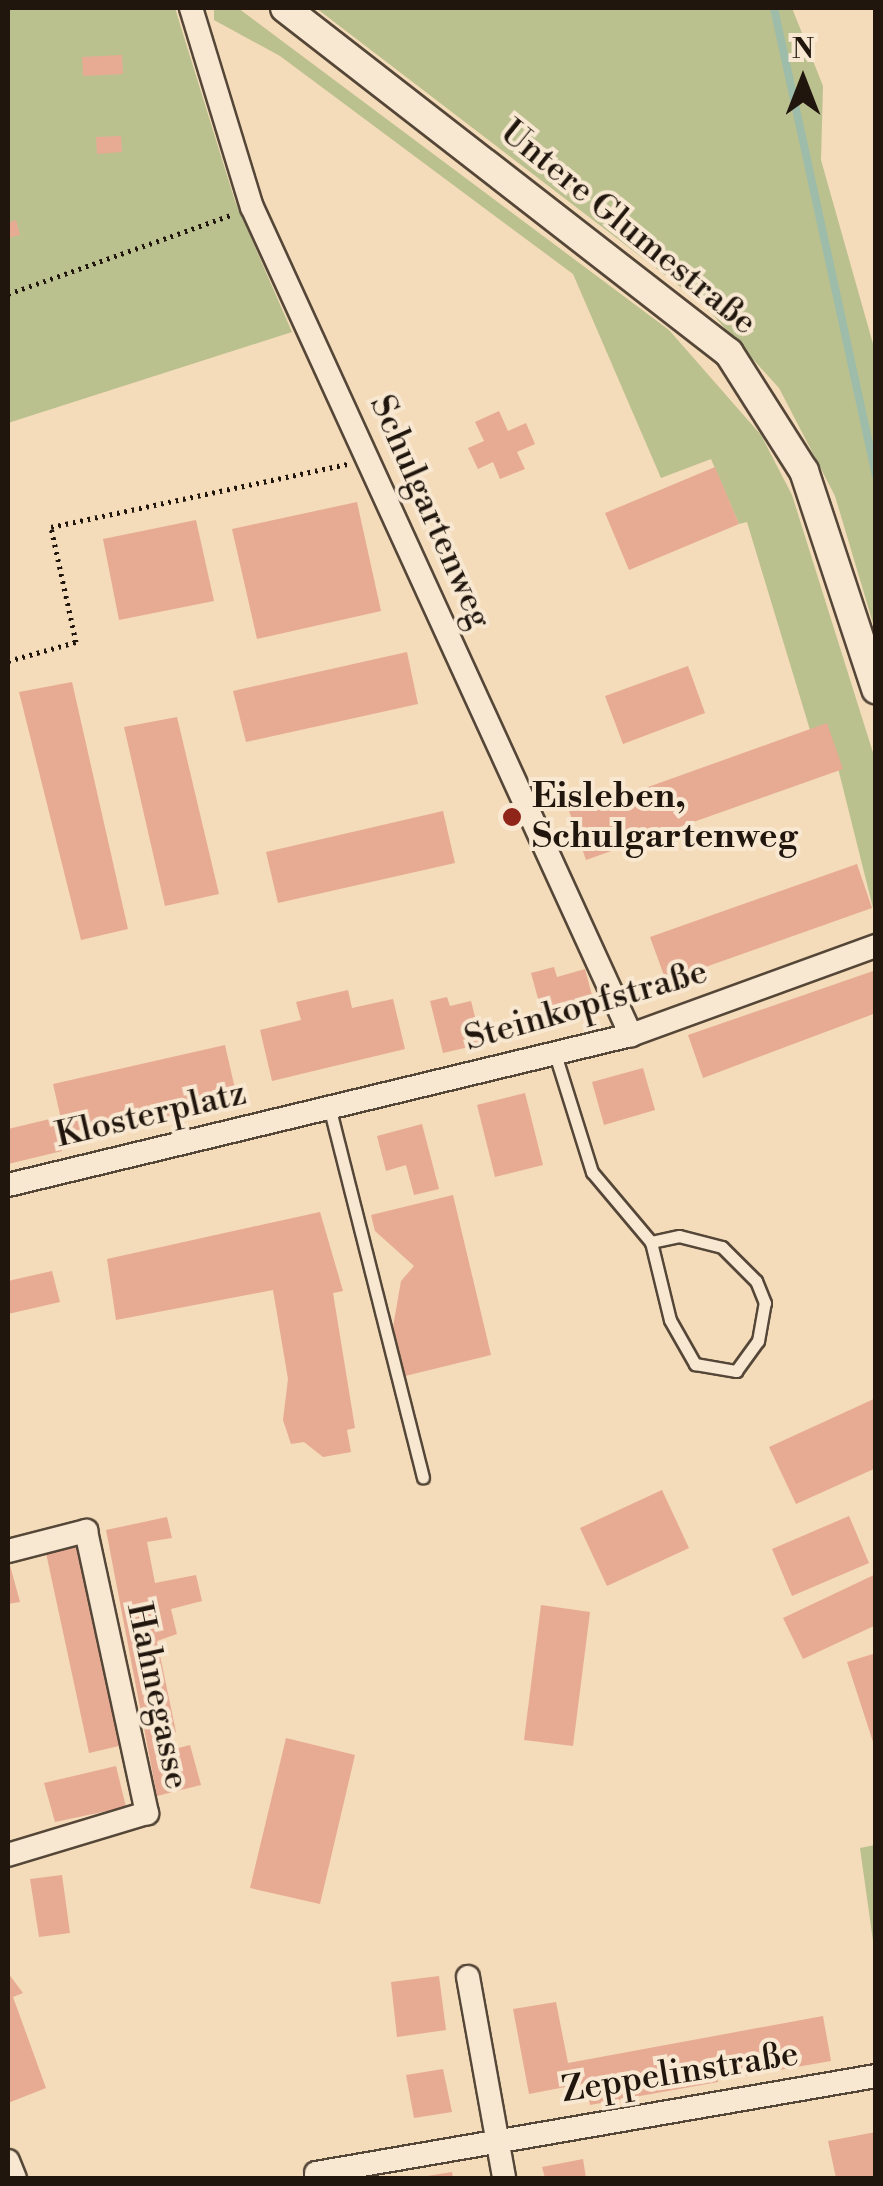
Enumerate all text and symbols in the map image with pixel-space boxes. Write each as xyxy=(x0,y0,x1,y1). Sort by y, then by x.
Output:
north arrow xyxy=(753,30,853,130)
text: N xyxy=(792,32,814,67)
street label: Untere Glumestraße xyxy=(491,112,765,344)
street label: Schulgartenweg xyxy=(360,389,500,635)
place label: Eisleben, Schulgartenweg xyxy=(532,776,797,858)
marker: Eisleben, Schulgartenweg xyxy=(501,806,523,828)
street label: Steinkopfstraße xyxy=(460,951,712,1061)
street label: Klosterplatz xyxy=(52,1073,250,1157)
street label: Hahnegasse xyxy=(117,1599,197,1793)
street label: Zeppelinstraße xyxy=(559,2034,801,2112)

